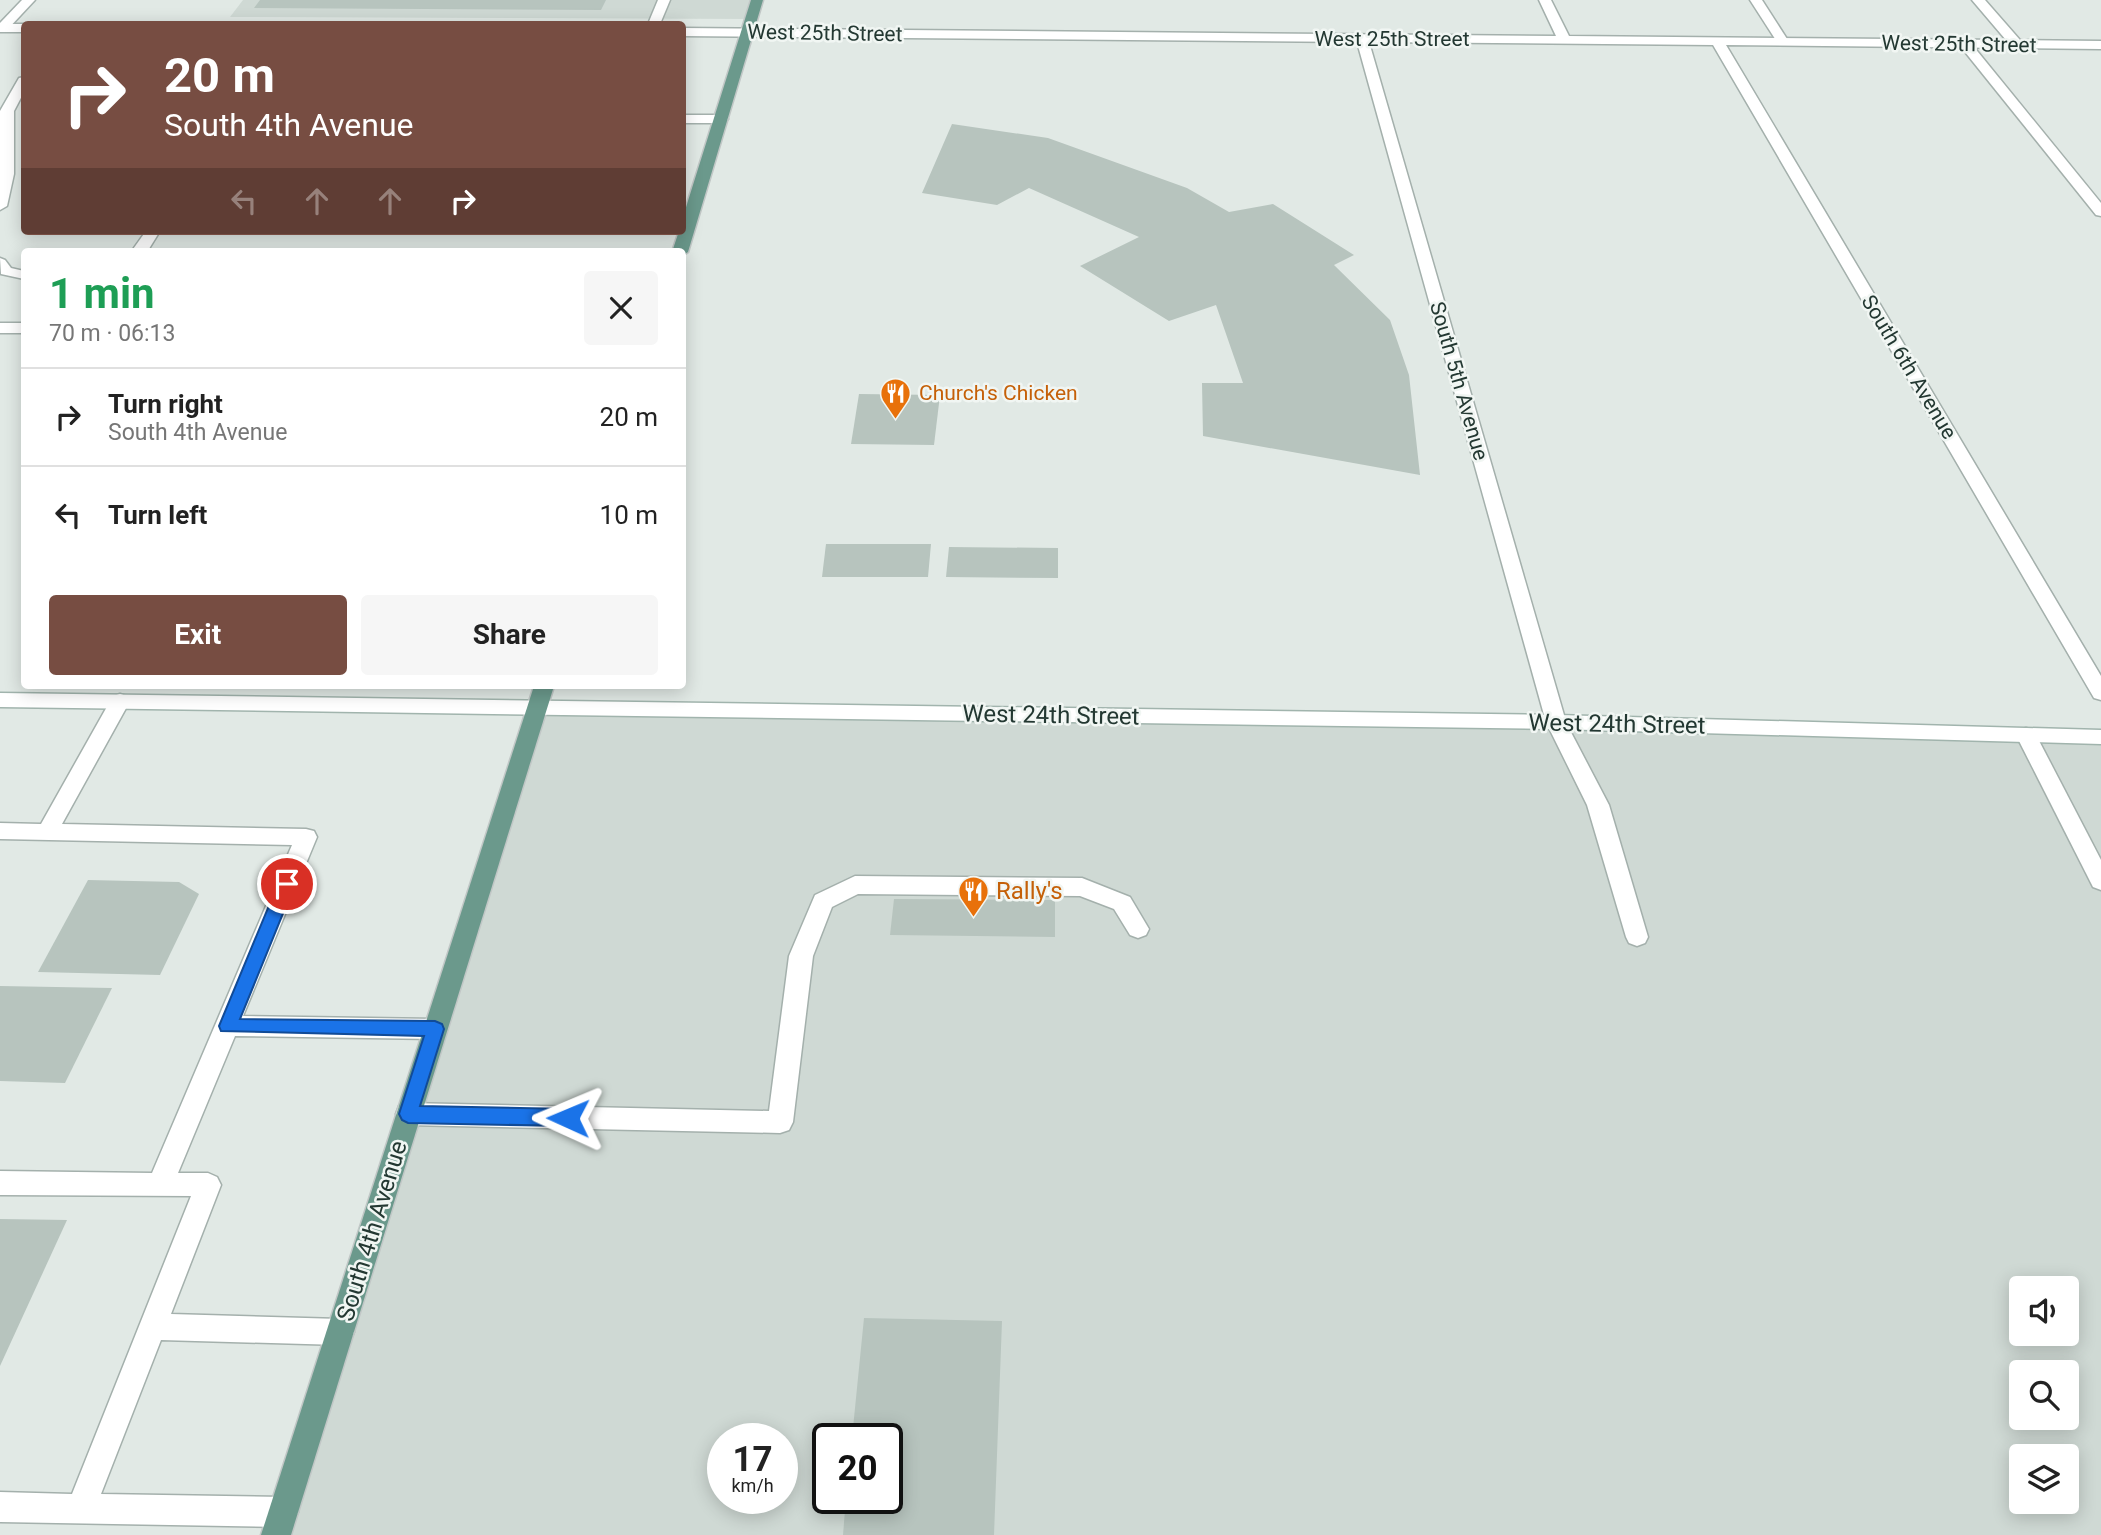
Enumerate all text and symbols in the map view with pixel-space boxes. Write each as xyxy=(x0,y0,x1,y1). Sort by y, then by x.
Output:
street label: West 25th Street xyxy=(747,20,903,46)
street label: West 25th Street xyxy=(1314,27,1470,51)
street label: West 25th Street xyxy=(1881,31,2037,57)
text: 20 m xyxy=(164,47,275,104)
icon: right xyxy=(49,49,140,140)
text: South 4th Avenue xyxy=(164,106,414,144)
icon: left xyxy=(225,182,263,220)
icon: ahead xyxy=(298,182,336,220)
icon: ahead xyxy=(371,182,409,220)
icon: right xyxy=(444,182,482,220)
text: 1 min xyxy=(49,269,155,318)
button: close xyxy=(584,271,658,345)
street label: South 6th Avenue xyxy=(1857,291,1961,443)
street label: South 5th Avenue xyxy=(1425,299,1493,463)
text: 70 m · 06:13 xyxy=(49,320,175,347)
restaurant icon: Church's Chicken xyxy=(879,376,913,420)
place label: Church's Chicken xyxy=(919,381,1078,405)
text: Turn right xyxy=(108,389,223,419)
icon: right xyxy=(49,398,87,436)
text: 20 m xyxy=(600,402,658,432)
text: South 4th Avenue xyxy=(108,419,287,446)
icon: left xyxy=(49,496,87,534)
text: Turn left xyxy=(108,500,207,530)
text: 10 m xyxy=(600,500,658,530)
button: Exit xyxy=(49,595,347,675)
button: Share xyxy=(361,595,658,675)
street label: West 24th Street xyxy=(962,699,1140,731)
street label: West 24th Street xyxy=(1528,708,1706,740)
pin xyxy=(257,854,317,914)
icon: arrive xyxy=(268,865,306,903)
restaurant icon: Rally's xyxy=(956,874,990,918)
place label: Rally's xyxy=(996,877,1063,905)
position arrow xyxy=(531,1081,605,1155)
street label: South 4th Avenue xyxy=(331,1137,413,1325)
map controls xyxy=(2009,1276,2079,1514)
button: sound xyxy=(2009,1276,2079,1346)
button: search xyxy=(2009,1360,2079,1430)
speed limit sign: 20 xyxy=(812,1423,903,1514)
text: 17 xyxy=(732,1439,773,1480)
button: layers xyxy=(2009,1444,2079,1514)
text: km/h xyxy=(731,1475,774,1496)

